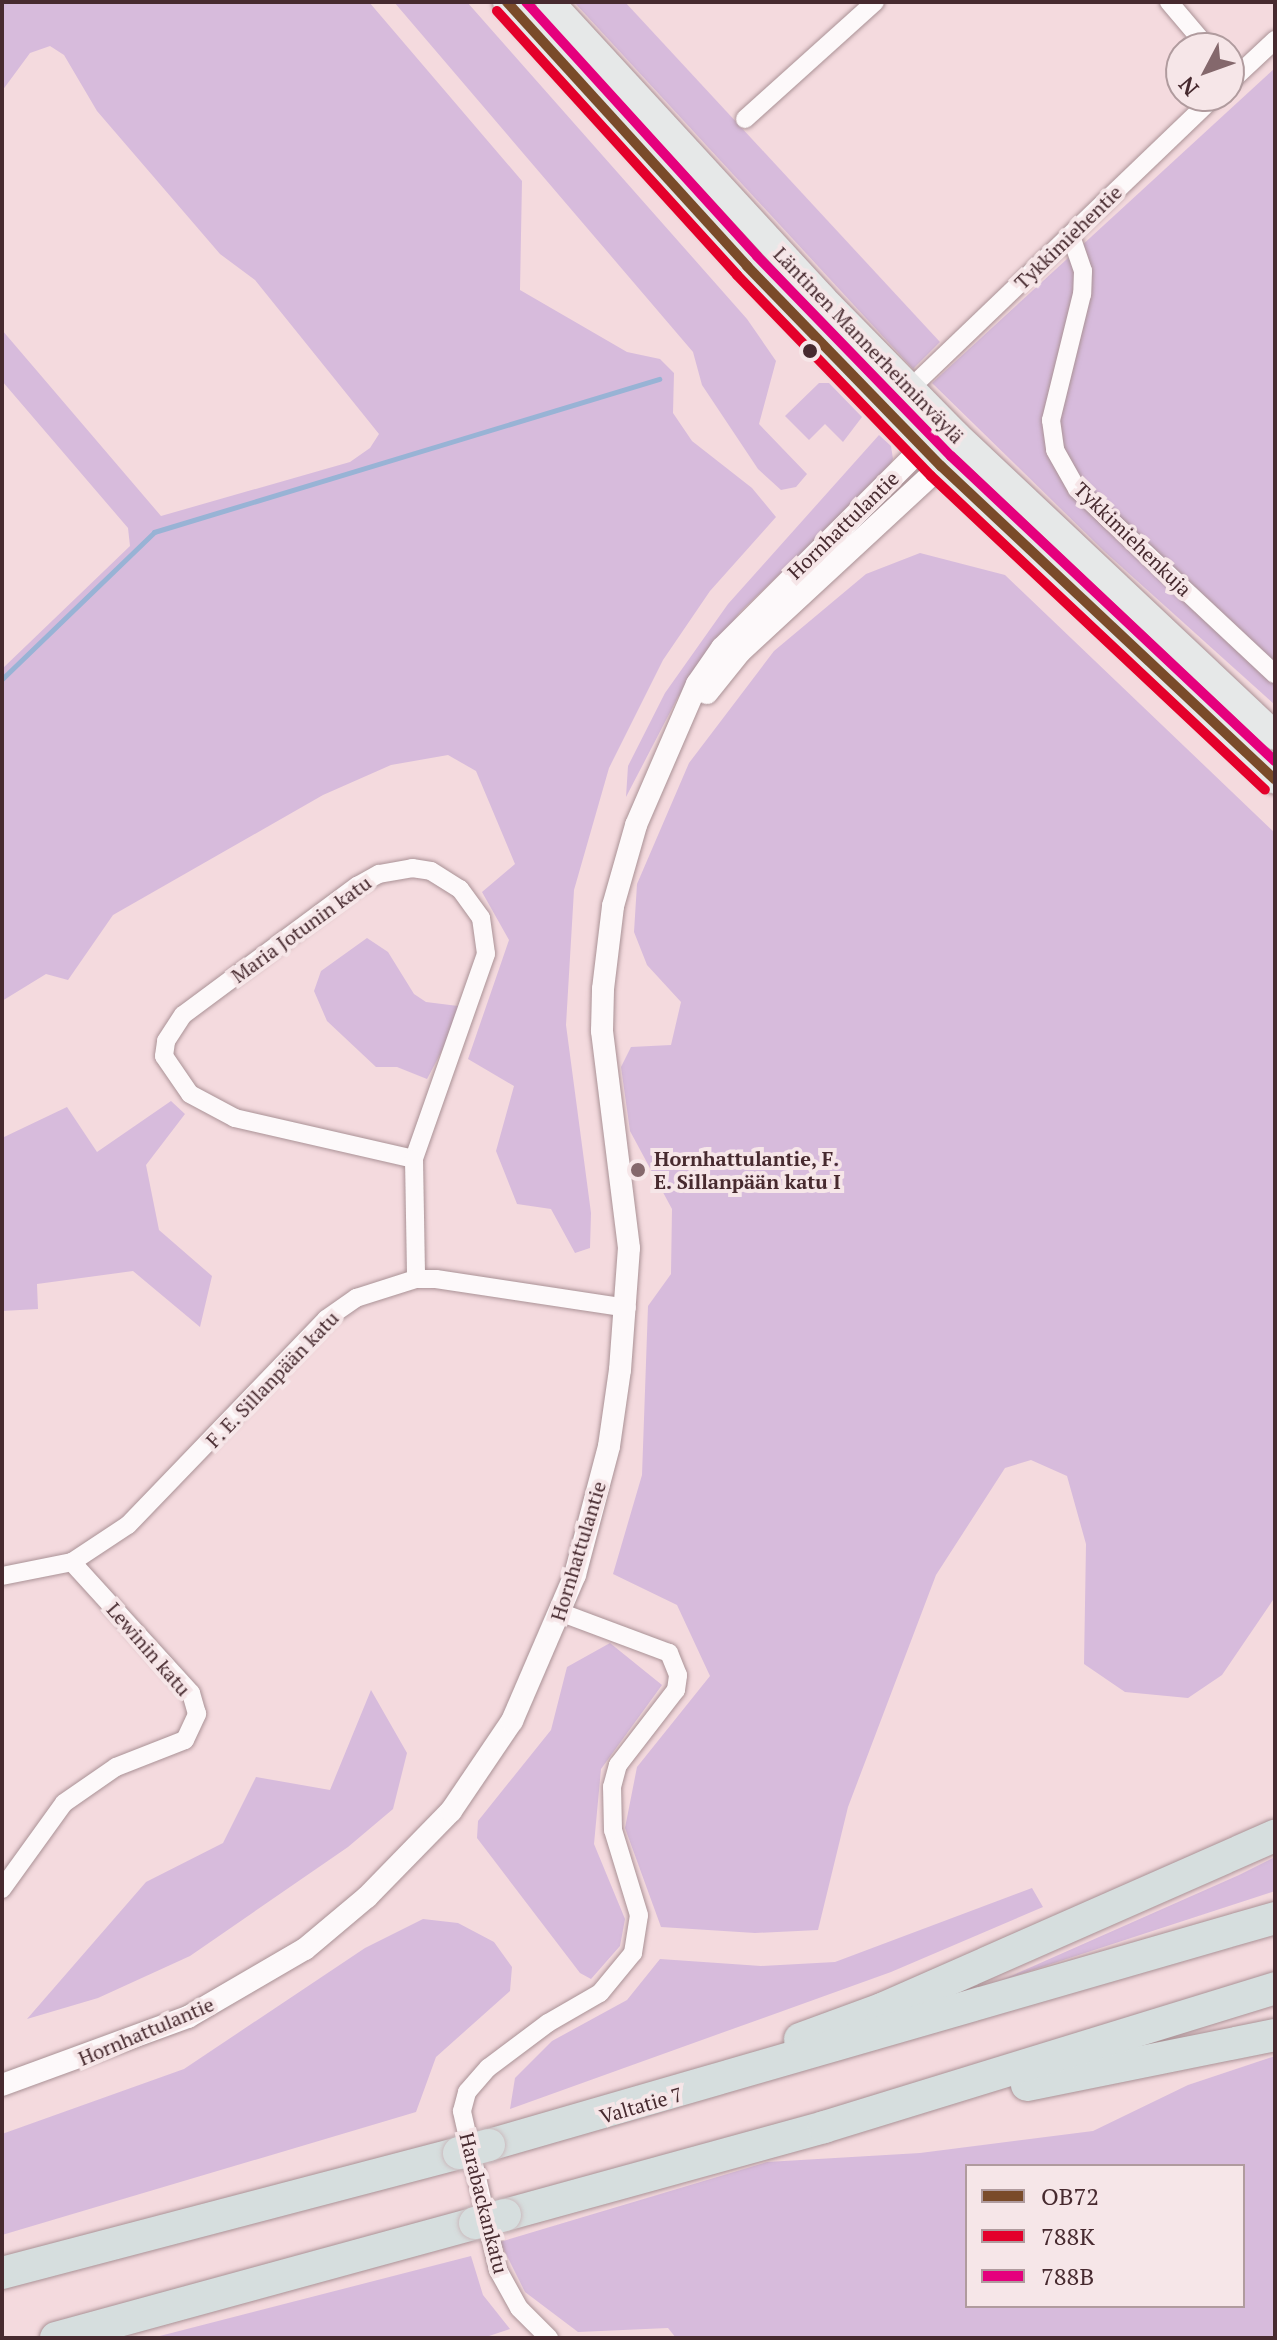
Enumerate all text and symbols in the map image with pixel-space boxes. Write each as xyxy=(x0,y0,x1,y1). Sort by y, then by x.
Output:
north arrow xyxy=(1165,32,1245,112)
text: N xyxy=(1172,71,1204,103)
street label: Tykkimiehentie xyxy=(1009,180,1127,294)
street label: Läntinen Mannerheiminväylä xyxy=(769,242,969,448)
unlabelled marker xyxy=(802,343,818,359)
street label: Hornhattulantie xyxy=(783,466,903,584)
street label: Tykkimiehenkuja xyxy=(1069,477,1197,601)
street label: Maria Jotunin katu xyxy=(227,870,375,988)
place label: Hornhattulantie, F. E. Sillanpään katu I xyxy=(654,1146,841,1193)
marker: Hornhattulantie, F. E. Sillanpään katu I xyxy=(629,1161,647,1179)
street label: F. E. Sillanpään katu xyxy=(200,1305,344,1453)
street label: Hornhattulantie xyxy=(545,1478,611,1624)
street label: Lewinin katu xyxy=(102,1598,196,1700)
street label: Hornhattulantie xyxy=(75,1992,217,2070)
street label: Valtatie 7 xyxy=(597,2082,685,2128)
street label: Harabackankatu xyxy=(455,2130,513,2276)
legend xyxy=(965,2164,1245,2308)
text: OB72 xyxy=(1041,2180,1099,2212)
text: 788K xyxy=(1041,2220,1095,2252)
text: 788B xyxy=(1041,2260,1094,2292)

